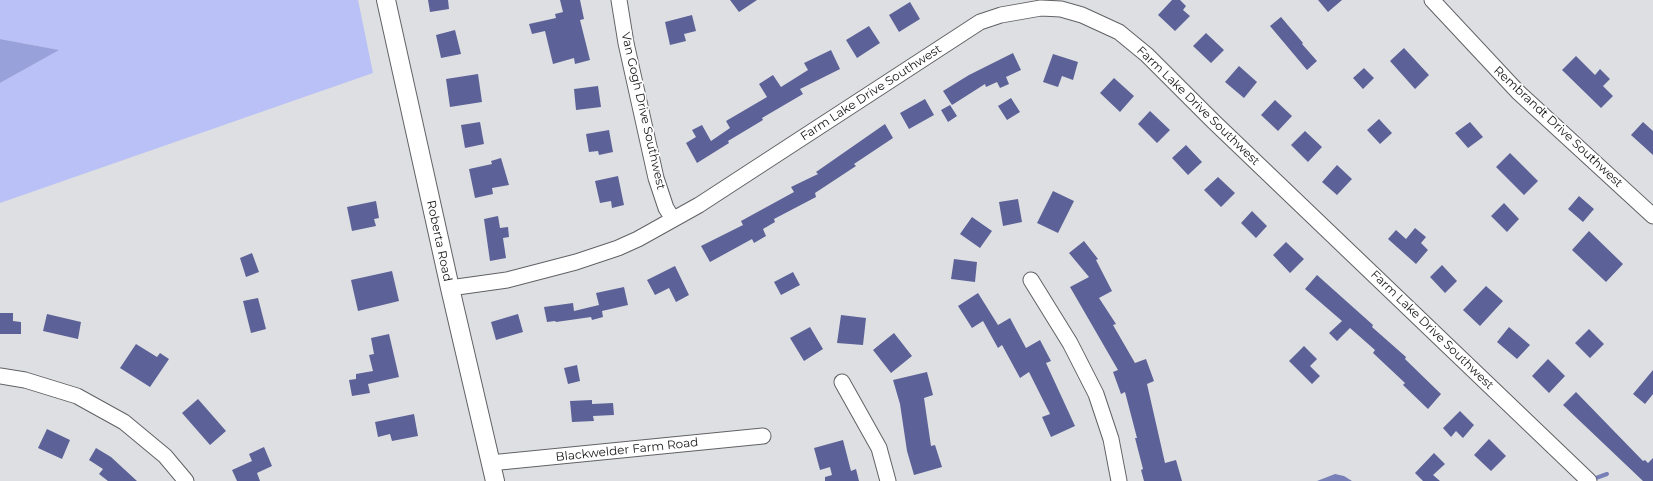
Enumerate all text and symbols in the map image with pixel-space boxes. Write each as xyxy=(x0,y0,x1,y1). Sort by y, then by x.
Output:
street label: Van Gogh Drive Southwest xyxy=(618,31,668,191)
street label: Farm Lake Drive Southwest xyxy=(798,42,944,144)
street label: Farm Lake Drive Southwest xyxy=(1134,43,1262,169)
street label: Rembrandt Drive Southwest xyxy=(1491,63,1625,191)
street label: Roberta Road xyxy=(423,199,455,283)
street label: Farm Lake Drive Southwest xyxy=(1368,267,1496,393)
street label: Blackwelder Farm Road xyxy=(555,435,699,465)

